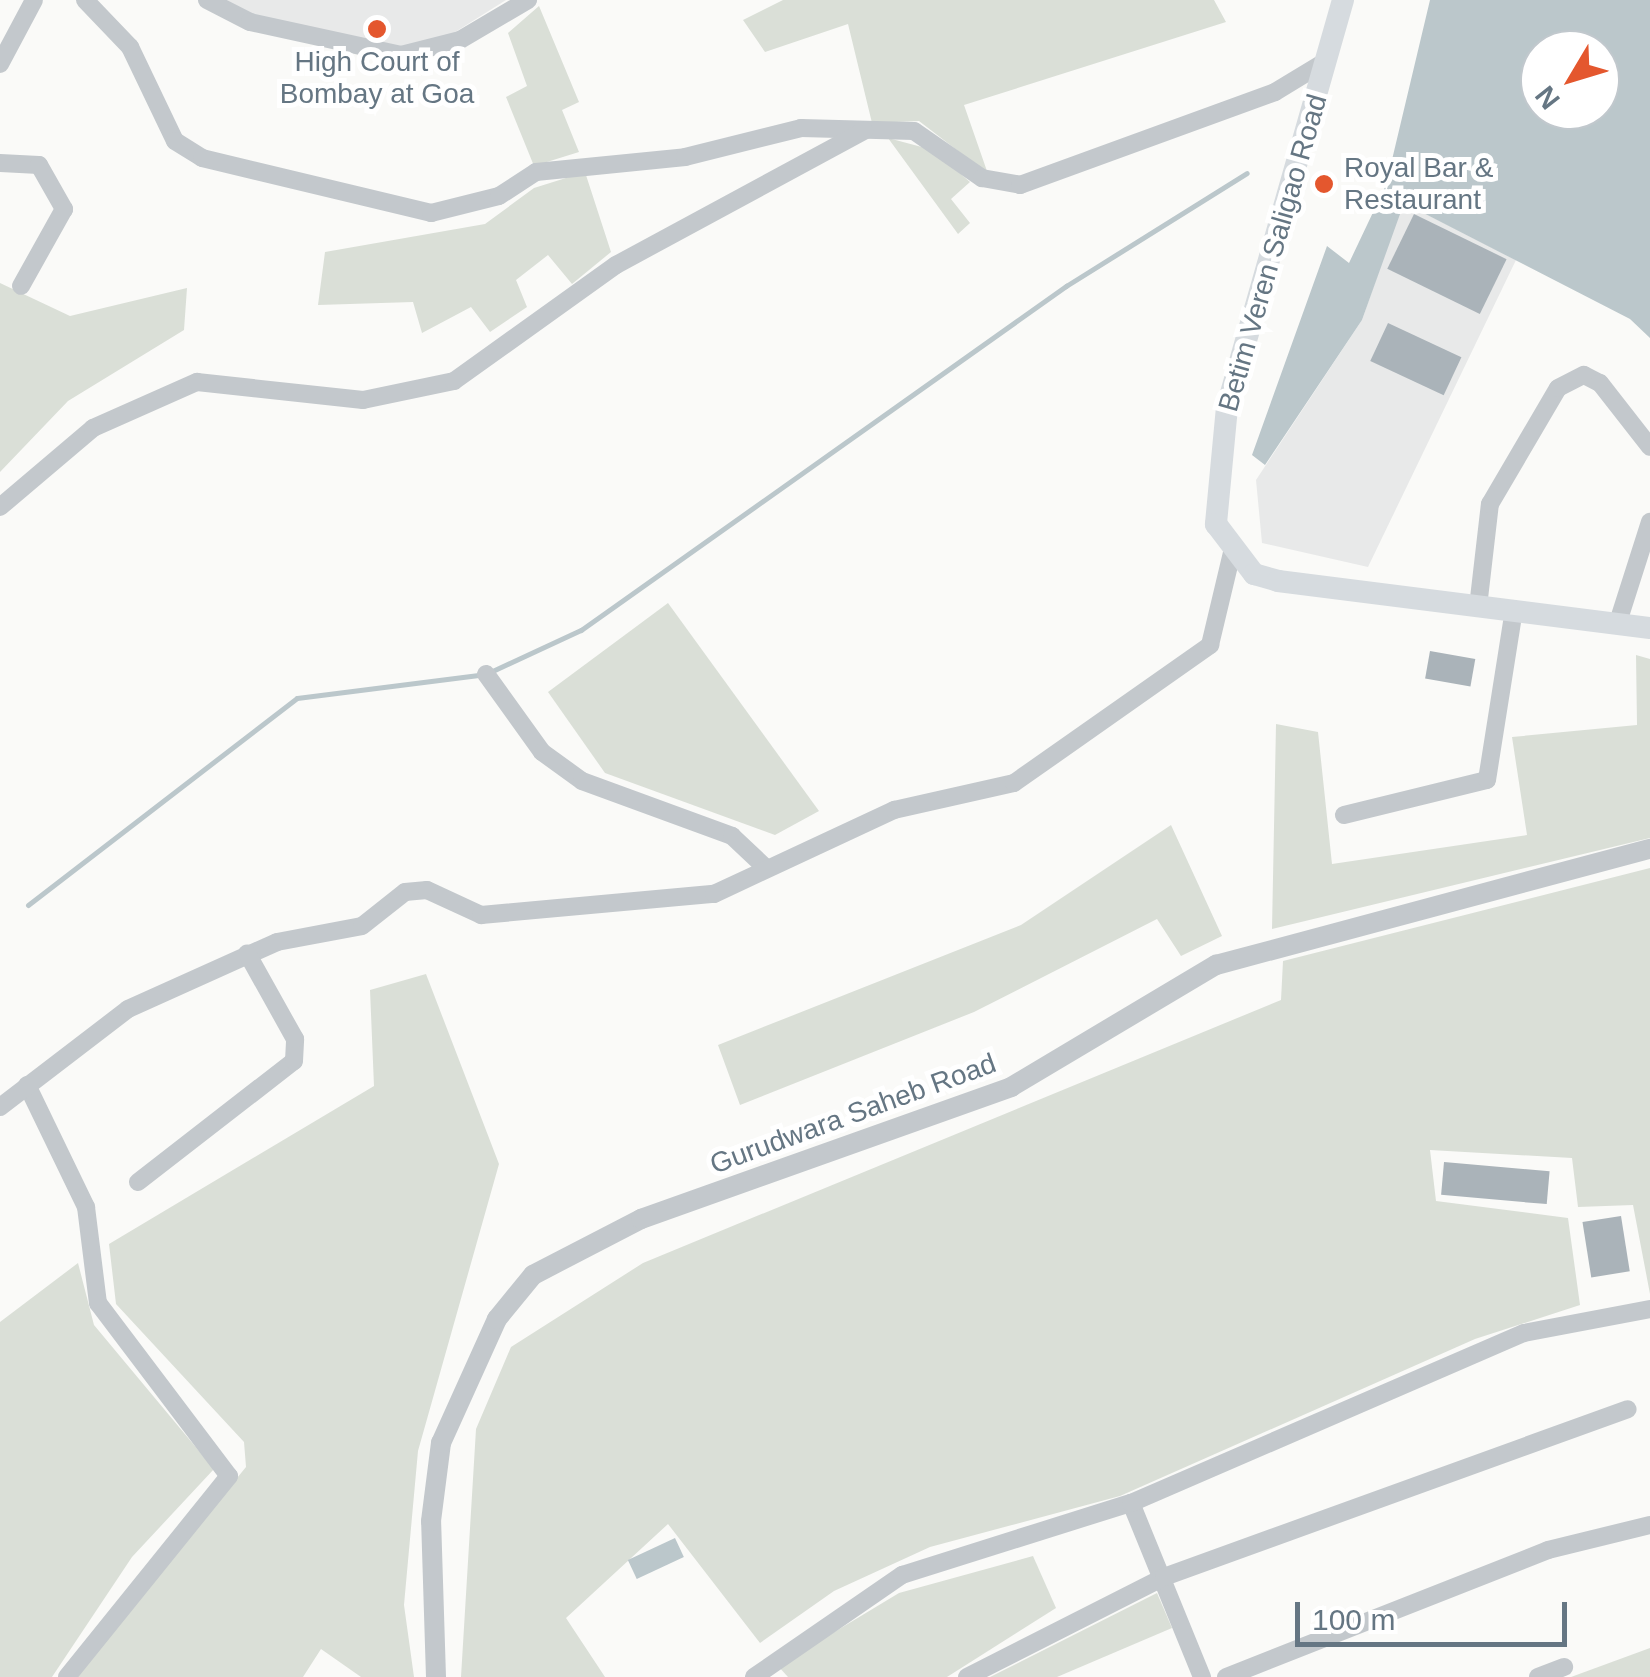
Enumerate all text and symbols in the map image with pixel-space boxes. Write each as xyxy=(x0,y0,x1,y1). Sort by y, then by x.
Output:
marker: High Court of Bombay at Goa xyxy=(366,18,388,40)
north arrow xyxy=(1520,30,1620,130)
place label: High Court of Bombay at Goa xyxy=(280,45,474,111)
text: N xyxy=(1529,80,1566,115)
street label: Betim Veren Saligao Road xyxy=(1212,91,1334,415)
place label: Royal Bar & Restaurant xyxy=(1344,151,1493,217)
marker: Royal Bar & Restaurant xyxy=(1313,173,1335,195)
street label: Gurudwara Saheb Road xyxy=(705,1047,1001,1181)
scale bar xyxy=(1300,1582,1572,1644)
text: 100 m xyxy=(1312,1603,1395,1636)

